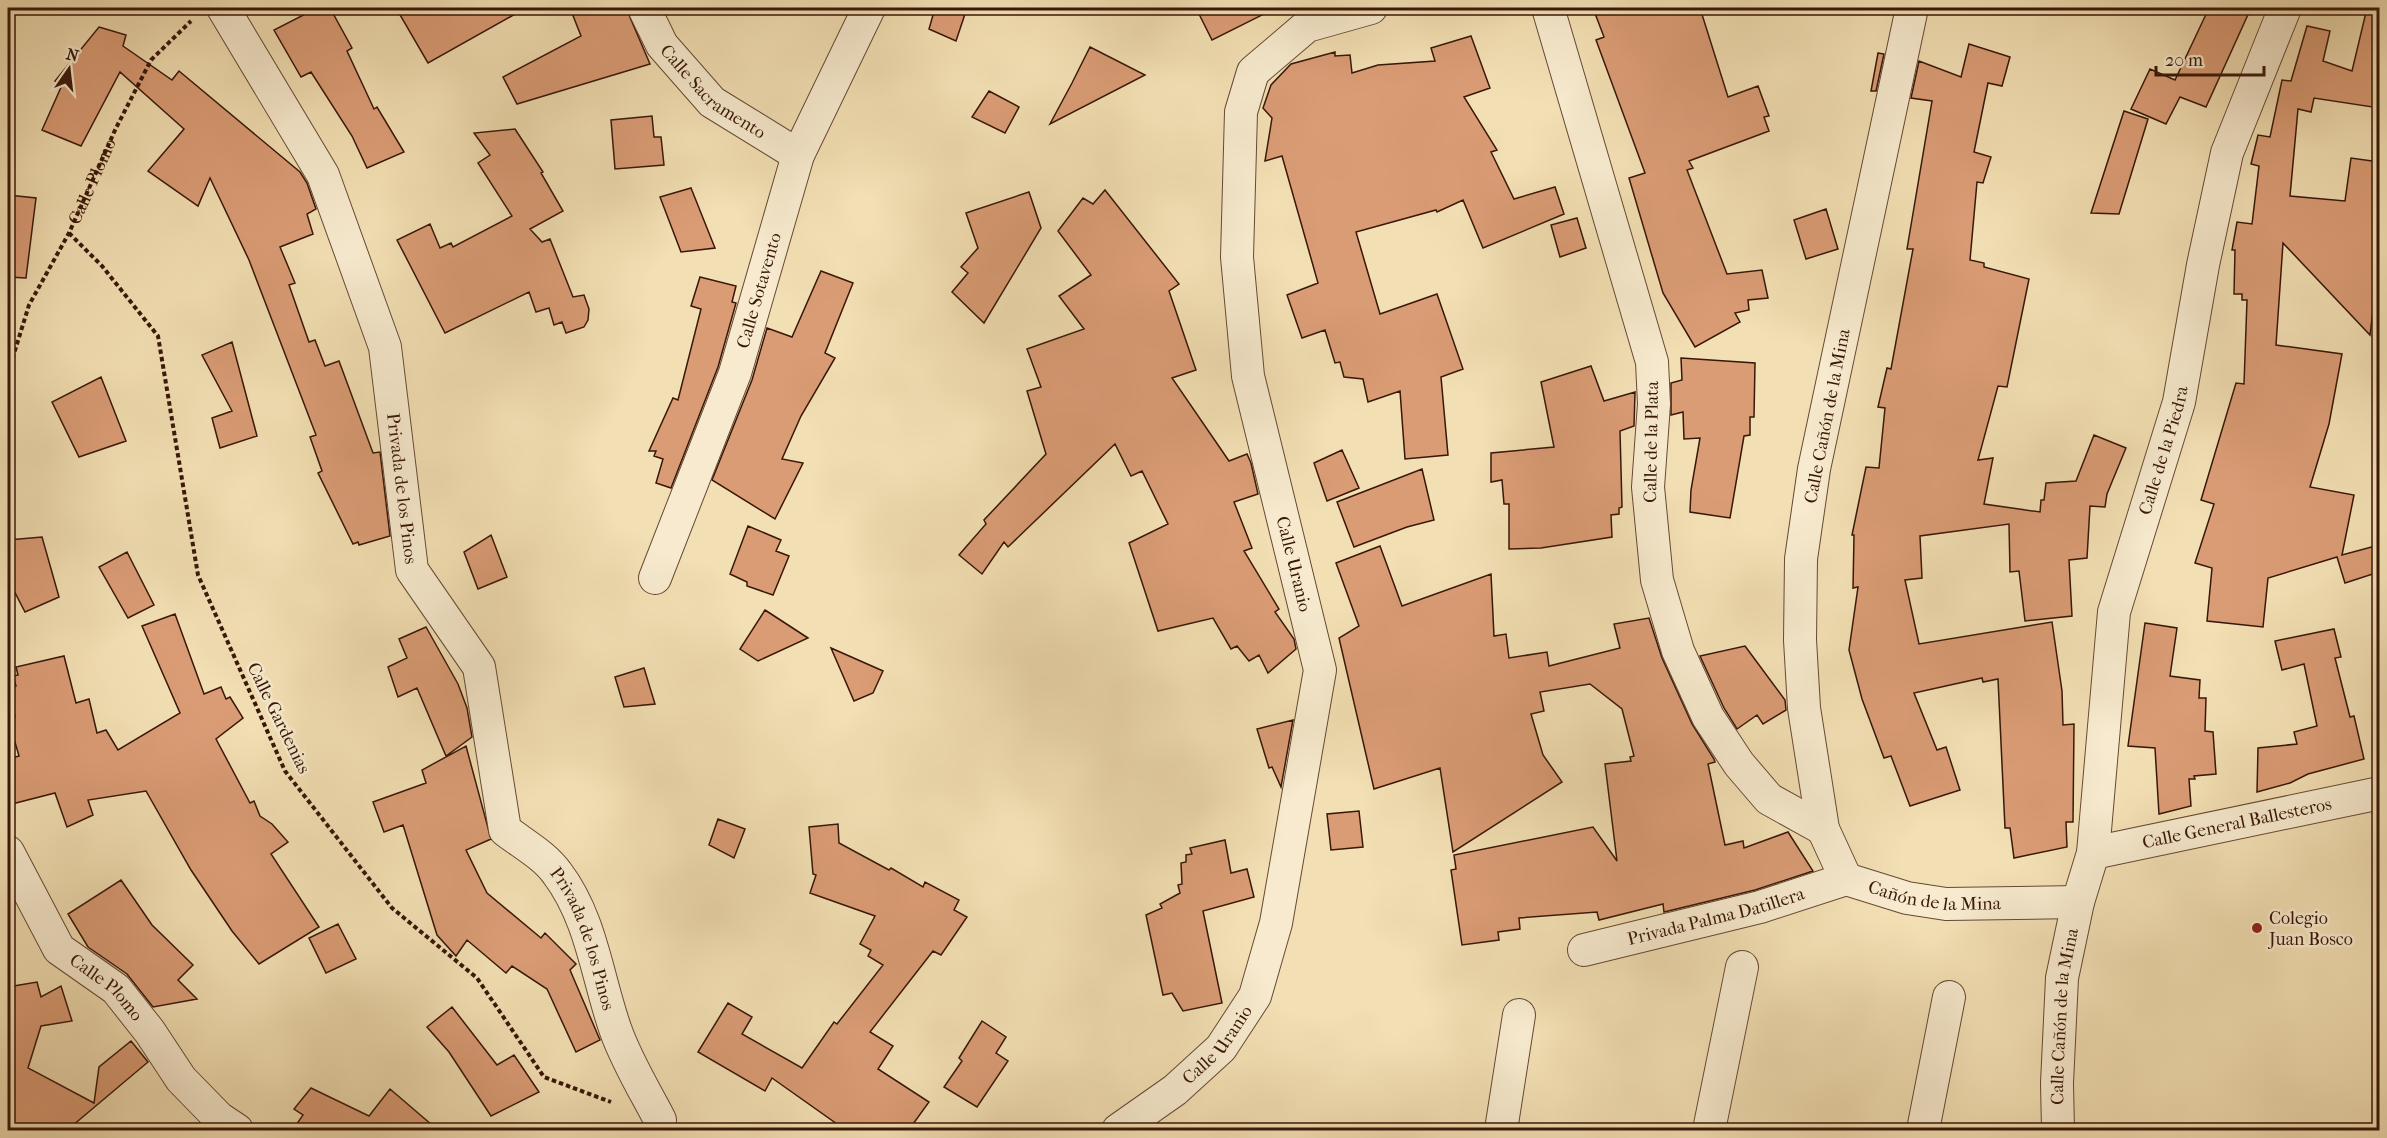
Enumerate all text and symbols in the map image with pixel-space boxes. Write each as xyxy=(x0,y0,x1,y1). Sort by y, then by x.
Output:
north arrow xyxy=(39,39,99,99)
scale bar xyxy=(2156,39,2264,77)
street label: Calle Sacramento xyxy=(656,40,769,143)
text: N xyxy=(64,44,82,66)
text: 20 m xyxy=(2165,50,2203,71)
street label: Calle Plomo xyxy=(64,135,121,228)
street label: Calle Sotavento xyxy=(733,230,786,351)
street label: Calle Cañón de la Mina xyxy=(1800,326,1855,505)
street label: Calle de la Plata xyxy=(1640,380,1663,503)
street label: Calle de la Piedra xyxy=(2135,384,2193,518)
street label: Privada de los Pinos xyxy=(382,412,421,566)
street label: Calle Uranio xyxy=(1272,514,1316,614)
street label: Calle Gardenias xyxy=(243,659,315,778)
street label: Calle General Ballesteros xyxy=(2140,793,2334,853)
street label: Privada de los Pinos xyxy=(545,863,619,1013)
street label: Cañón de la Mina xyxy=(1866,877,2002,915)
street label: Privada Palma Datillera xyxy=(1625,883,1808,950)
place label: Colegio Juan Bosco xyxy=(2267,908,2353,950)
marker: Colegio Juan Bosco xyxy=(2250,921,2264,935)
street label: Calle Cañón de la Mina xyxy=(2047,926,2083,1105)
street label: Calle Plomo xyxy=(65,950,147,1025)
street label: Calle Uranio xyxy=(1178,1002,1257,1089)

